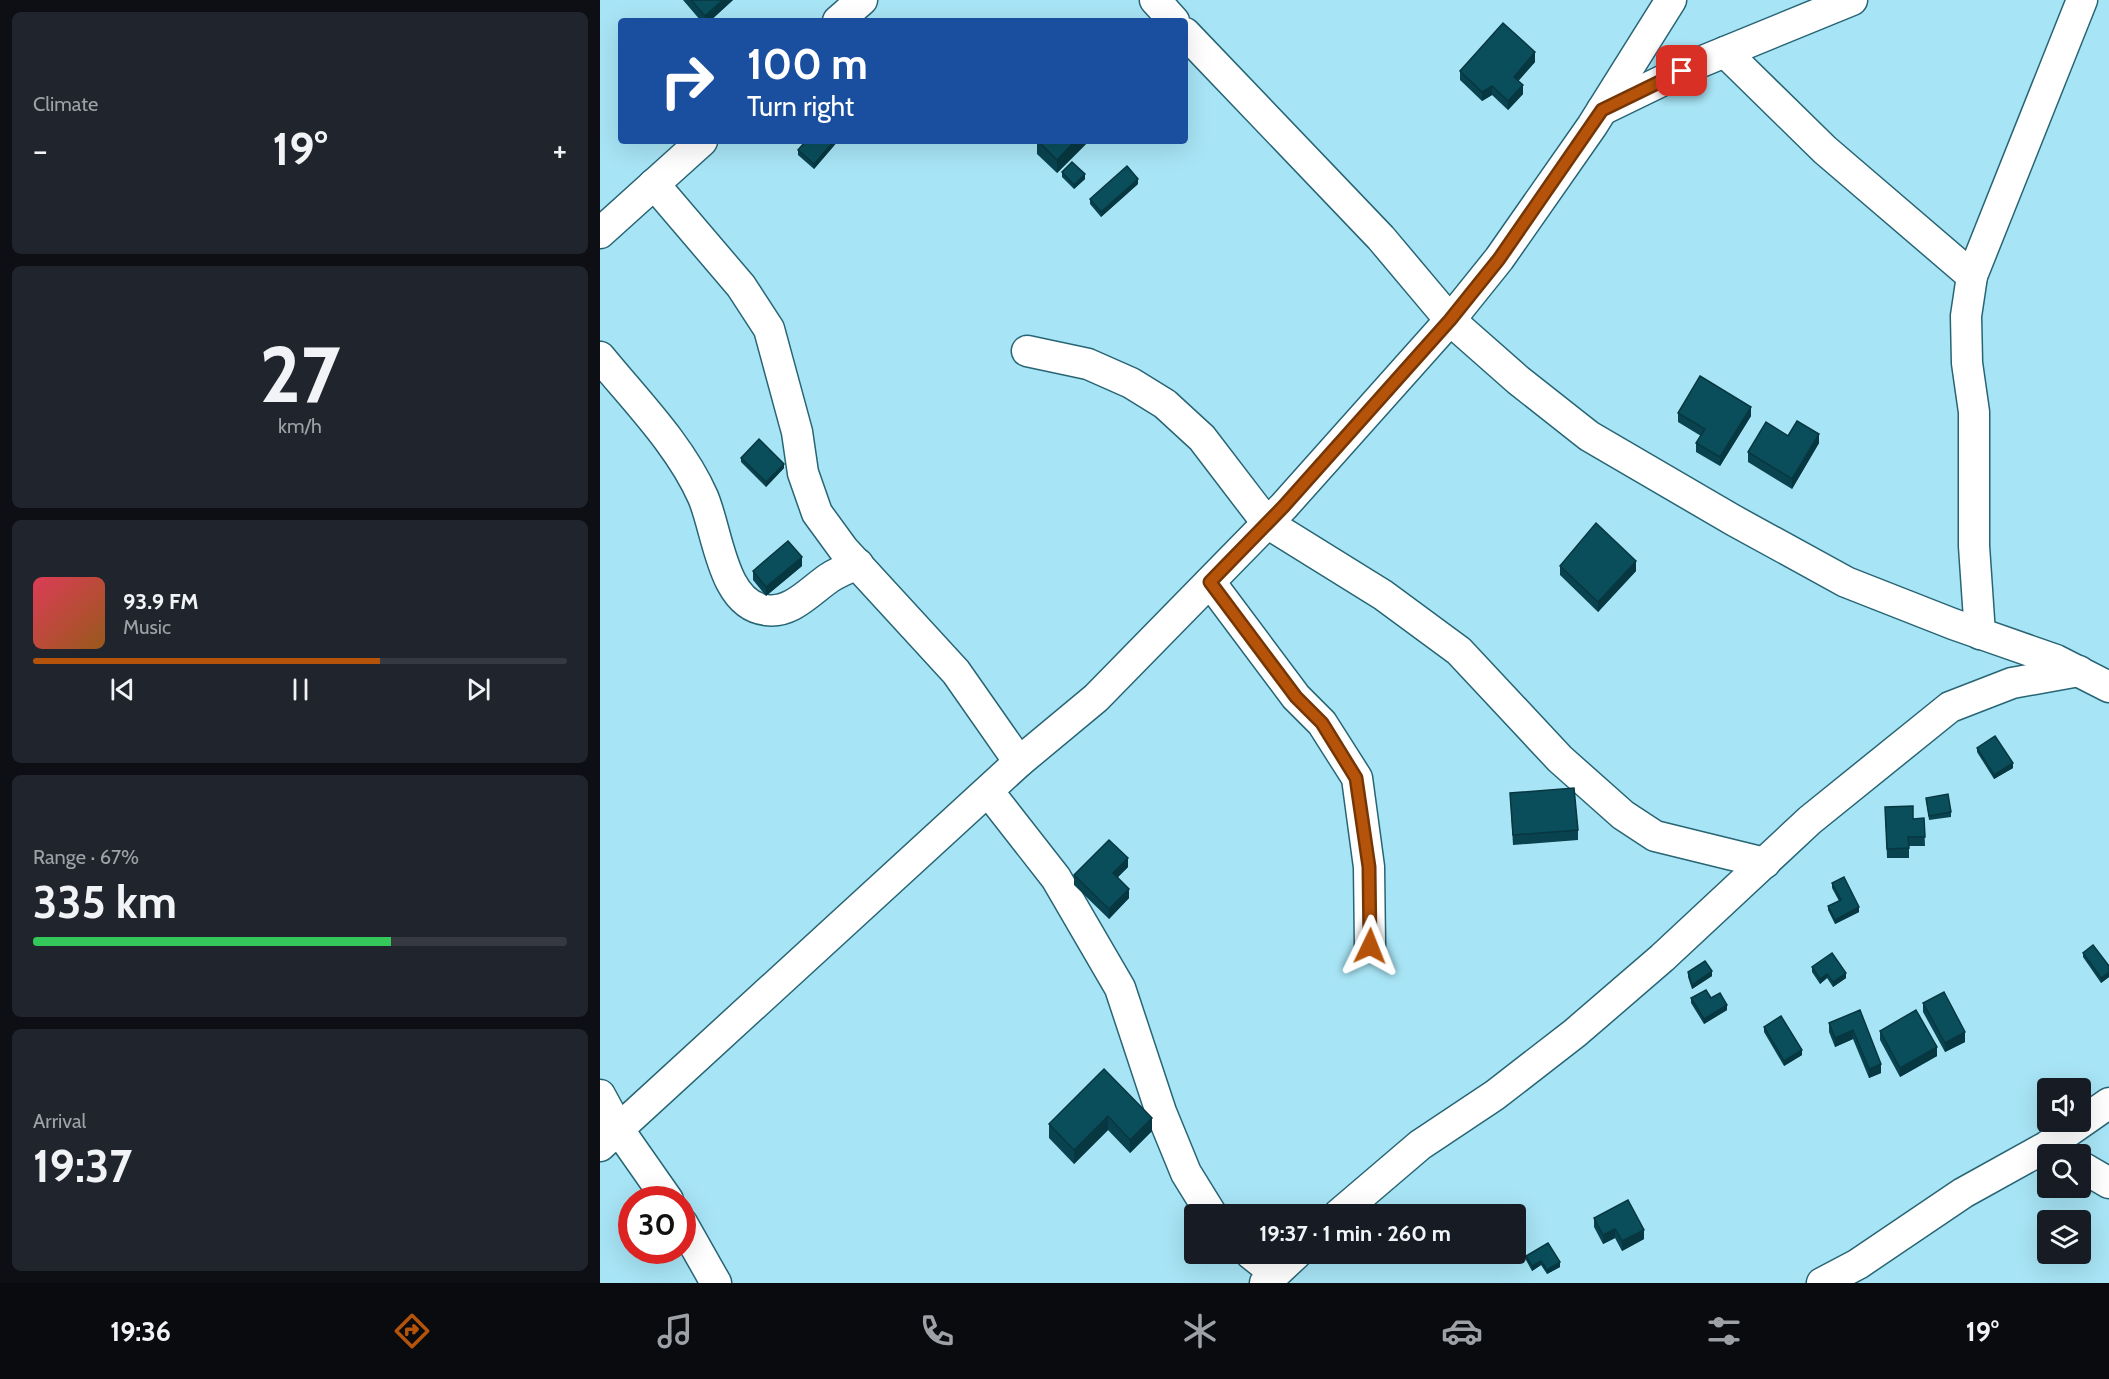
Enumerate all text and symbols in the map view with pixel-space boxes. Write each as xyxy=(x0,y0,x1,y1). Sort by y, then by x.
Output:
text: 100 m xyxy=(747,38,868,90)
icon: right xyxy=(648,42,726,120)
pin xyxy=(1656,45,1707,96)
icon: arrive xyxy=(1665,54,1698,87)
text: Turn right xyxy=(747,90,854,123)
text: Climate xyxy=(33,92,98,116)
text: 19° xyxy=(273,122,327,176)
text: − xyxy=(33,130,48,170)
text: + xyxy=(552,130,567,170)
text: 27 xyxy=(259,327,341,422)
text: km/h xyxy=(278,414,322,438)
text: 93.9 FM xyxy=(123,588,199,615)
text: Music xyxy=(123,615,171,639)
icon: previous xyxy=(106,673,139,706)
icon: pause xyxy=(284,673,317,706)
icon: next xyxy=(462,673,495,706)
text: Range · 67% xyxy=(33,845,139,869)
text: 335 km xyxy=(33,875,177,929)
position arrow xyxy=(1338,914,1402,978)
map controls xyxy=(2037,1078,2091,1264)
button: sound xyxy=(2037,1078,2091,1132)
text: Arrival xyxy=(33,1109,86,1133)
text: 19:37 xyxy=(33,1139,132,1193)
button: search xyxy=(2037,1144,2091,1198)
speed limit sign: 30 xyxy=(618,1186,696,1264)
button: layers xyxy=(2037,1210,2091,1264)
text: 19:37 · 1 min · 260 m xyxy=(1259,1220,1451,1247)
icon: directions xyxy=(391,1310,433,1352)
icon: music xyxy=(654,1310,696,1352)
icon: phone xyxy=(916,1310,958,1352)
icon: climate xyxy=(1179,1310,1221,1352)
icon: car xyxy=(1441,1310,1483,1352)
icon: filters xyxy=(1703,1310,1745,1352)
text: 19:36 xyxy=(110,1315,171,1348)
text: 19° xyxy=(1966,1315,1999,1348)

